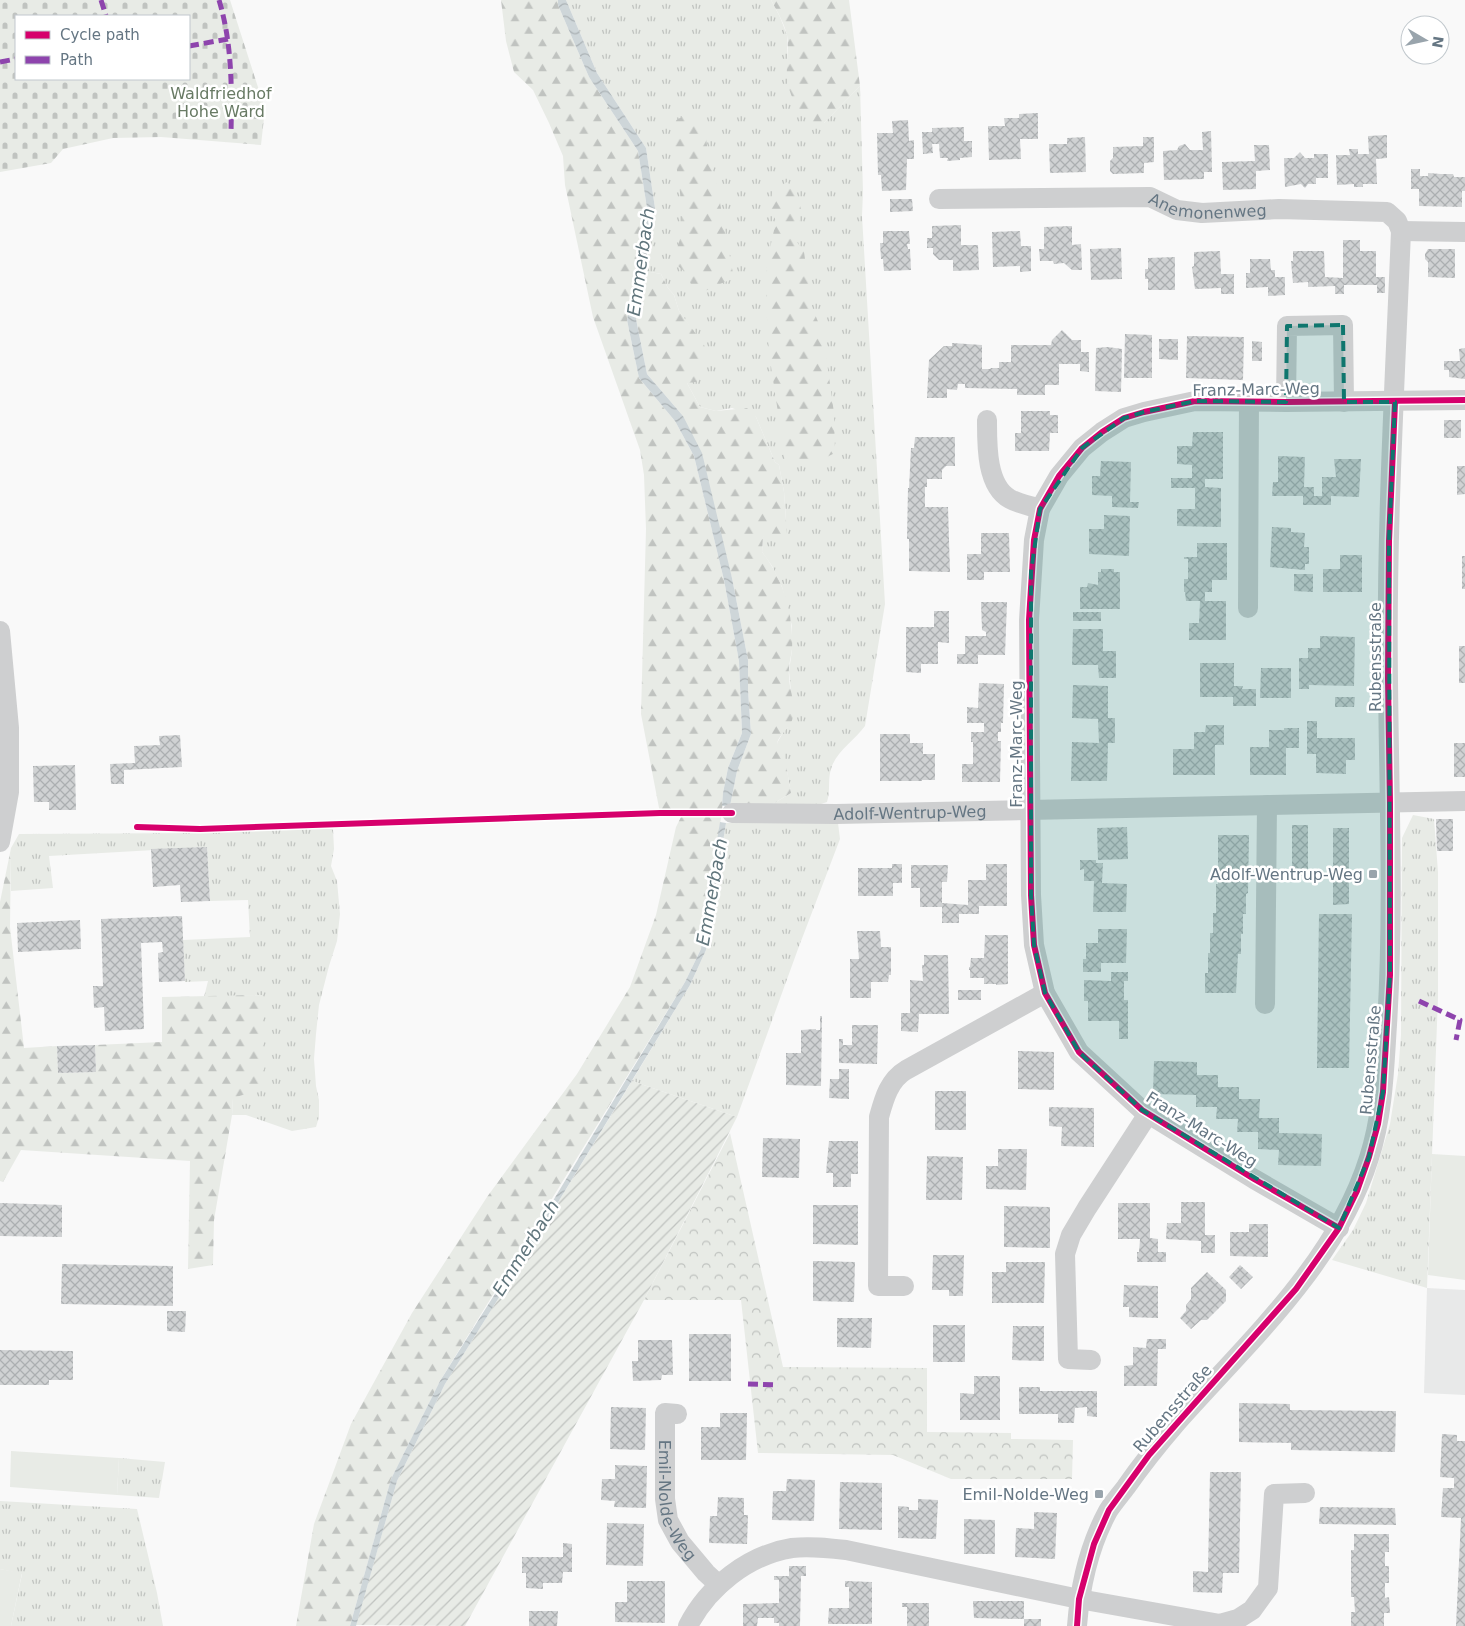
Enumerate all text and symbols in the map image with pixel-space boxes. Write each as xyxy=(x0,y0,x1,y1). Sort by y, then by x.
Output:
legend xyxy=(15,15,190,80)
north arrow xyxy=(1400,15,1450,65)
text: Cycle path xyxy=(60,26,140,44)
text: N xyxy=(1429,35,1447,49)
text: Path xyxy=(60,51,93,69)
park label: Waldfriedhof Hohe Ward xyxy=(170,84,272,121)
street label: Anemonenweg xyxy=(1146,189,1267,223)
water label: Emmerbach xyxy=(623,207,658,317)
street label: Franz-Marc-Weg xyxy=(1192,379,1320,400)
street label: Rubensstraße xyxy=(1366,602,1385,712)
street label: Franz-Marc-Weg xyxy=(1007,680,1026,808)
street label: Adolf-Wentrup-Weg xyxy=(833,802,987,824)
water label: Emmerbach xyxy=(692,837,731,947)
place label: Adolf-Wentrup-Weg xyxy=(1210,865,1363,884)
marker: Adolf-Wentrup-Weg xyxy=(1367,868,1379,880)
street label: Rubensstraße xyxy=(1356,1004,1385,1116)
street label: Franz-Marc-Weg xyxy=(1143,1088,1261,1171)
water label: Emmerbach xyxy=(488,1196,563,1299)
street label: Rubensstraße xyxy=(1129,1361,1216,1456)
street label: Emil-Nolde-Weg xyxy=(655,1440,700,1565)
place label: Emil-Nolde-Weg xyxy=(962,1485,1089,1504)
marker: Emil-Nolde-Weg xyxy=(1093,1488,1105,1500)

